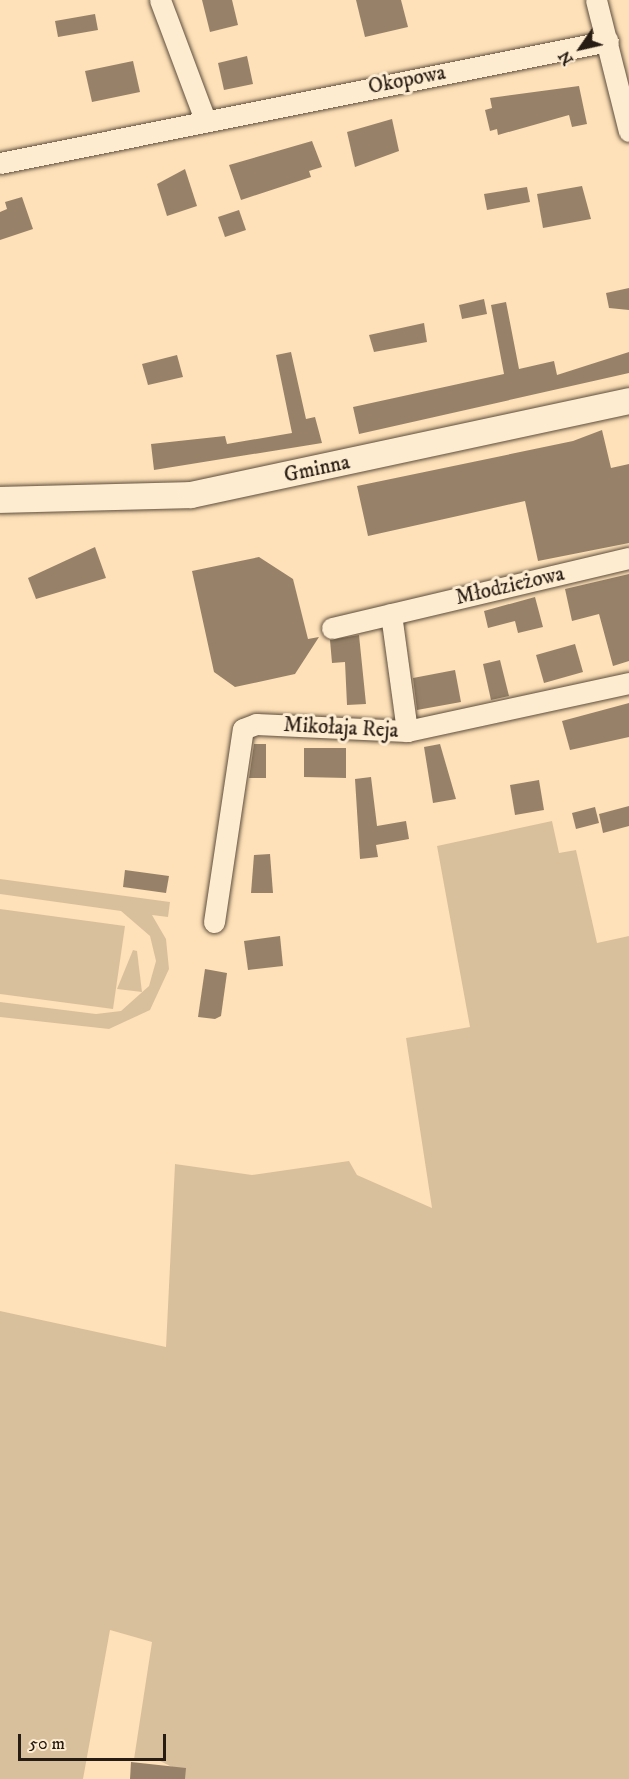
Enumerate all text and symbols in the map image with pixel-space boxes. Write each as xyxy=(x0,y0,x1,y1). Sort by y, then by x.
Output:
north arrow xyxy=(551,18,611,78)
text: N xyxy=(554,47,578,69)
street label: Okopowa xyxy=(366,60,448,100)
street label: Gminna xyxy=(282,450,352,488)
street label: Młodzieżowa xyxy=(453,561,567,611)
street label: Mikołaja Reja xyxy=(283,712,399,744)
scale bar xyxy=(21,1722,170,1760)
text: 50 m xyxy=(29,1733,65,1755)

